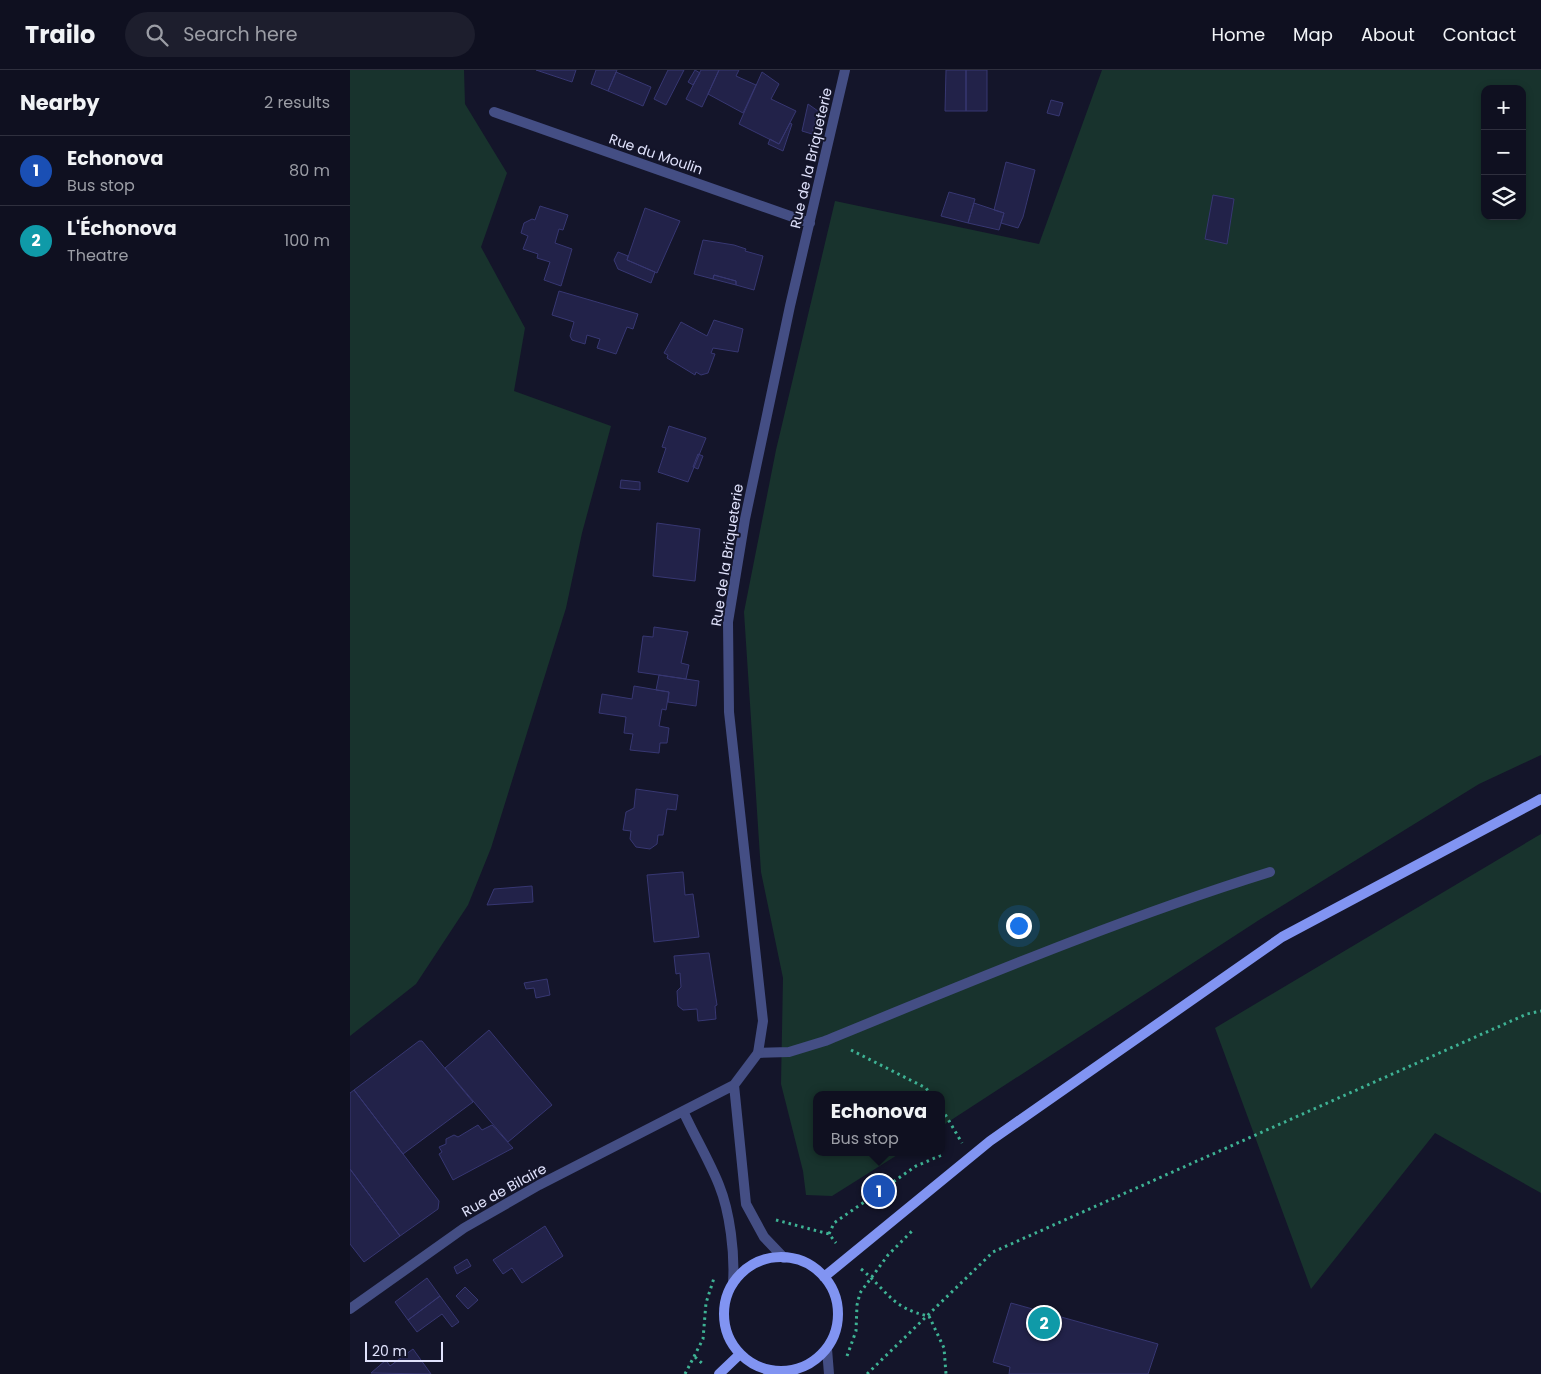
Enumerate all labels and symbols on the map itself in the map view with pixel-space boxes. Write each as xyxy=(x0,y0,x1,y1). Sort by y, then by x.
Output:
street label: Rue de la Briqueterie xyxy=(785,85,837,230)
street label: Rue du Moulin xyxy=(606,129,706,179)
street label: Rue de la Briqueterie xyxy=(706,482,748,628)
your location xyxy=(1006,913,1032,939)
street label: Rue de Bilaire xyxy=(458,1158,550,1222)
pin: 1 xyxy=(863,1172,895,1210)
pin: 2 xyxy=(1028,1304,1060,1342)
scale bar xyxy=(365,1339,442,1362)

